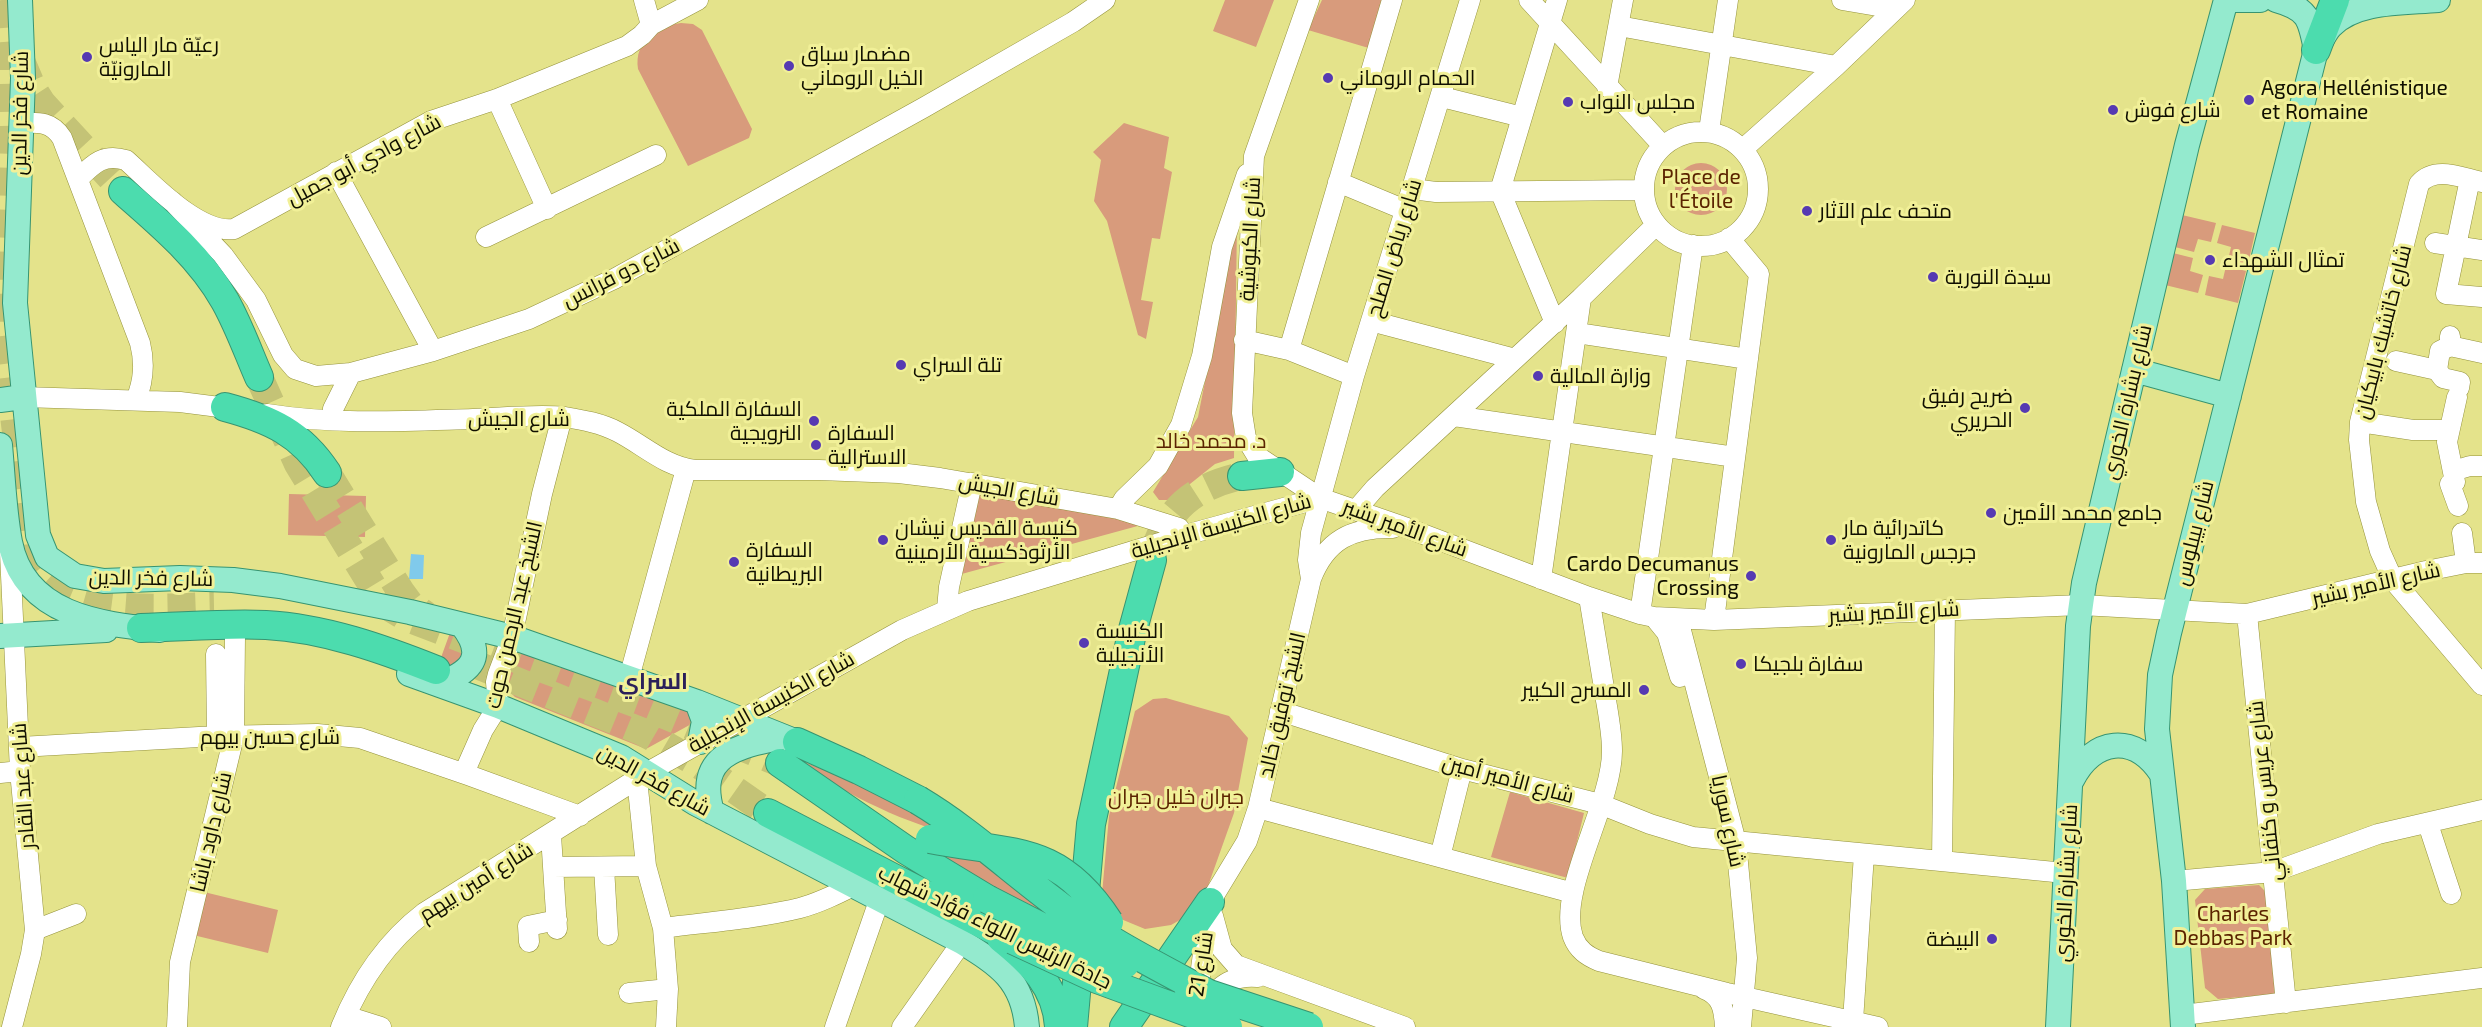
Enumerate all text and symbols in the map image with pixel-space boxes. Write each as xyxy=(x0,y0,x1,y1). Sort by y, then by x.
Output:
place label: رعيّة مار الياس المارونيّة xyxy=(99,32,219,82)
place label: مضمار سباق الخيل الروماني xyxy=(801,41,924,91)
street label: شارع فخر الدين xyxy=(6,50,34,176)
marker: رعيّة مار الياس المارونيّة xyxy=(80,50,94,64)
marker: مضمار سباق الخيل الروماني xyxy=(782,59,796,73)
place label: الحمام الروماني xyxy=(1340,65,1475,91)
marker: الحمام الروماني xyxy=(1321,71,1335,85)
place label: Agora Hellénistique et Romaine xyxy=(2261,75,2448,125)
place label: مجلس النواب xyxy=(1580,89,1695,115)
marker: Agora Hellénistique et Romaine xyxy=(2242,93,2256,107)
marker: مجلس النواب xyxy=(1561,95,1575,109)
place label: شارع فوش xyxy=(2125,97,2221,123)
marker: شارع فوش xyxy=(2106,103,2120,117)
street label: شارع وادي أبو جميل xyxy=(283,109,445,211)
park label: Place de l'Étoile xyxy=(1661,164,1741,214)
street label: شارع الكبوشية xyxy=(1234,176,1266,302)
street label: شارع رياض الصلح xyxy=(1361,176,1427,320)
place label: متحف علم الآثار xyxy=(1819,198,1952,224)
marker: متحف علم الآثار xyxy=(1800,204,1814,218)
street label: شارع دو فرانس xyxy=(558,233,684,313)
street label: شارع خاتشيك بابيكيان xyxy=(2349,242,2417,422)
place label: تمثال الشهداء xyxy=(2222,247,2344,273)
marker: تمثال الشهداء xyxy=(2203,253,2217,267)
place label: سيدة النورية xyxy=(1945,264,2051,290)
marker: سيدة النورية xyxy=(1926,270,1940,284)
street label: شارع بشارة الخوري xyxy=(2097,322,2157,482)
place label: تلة السراي xyxy=(913,352,1002,378)
marker: تلة السراي xyxy=(894,358,908,372)
place label: وزارة المالية xyxy=(1550,363,1651,389)
marker: وزارة المالية xyxy=(1531,369,1545,383)
place label: ضريح رفيق الحريري xyxy=(1922,383,2013,433)
place label: السفارة الملكية النرويجية xyxy=(666,396,802,446)
marker: ضريح رفيق الحريري xyxy=(2018,401,2032,415)
street label: شارع الجيش xyxy=(468,406,570,432)
marker: السفارة الملكية النرويجية xyxy=(807,414,821,428)
place label: السفارة الاسترالية xyxy=(828,420,907,470)
park label: د. محمد خالد xyxy=(1156,428,1266,454)
marker: السفارة الاسترالية xyxy=(809,438,823,452)
street label: شارع الجيش xyxy=(957,469,1061,511)
street label: شارع بيبلوس xyxy=(2169,478,2219,588)
street label: شارع الكنيسة الإنجيلية xyxy=(1128,488,1314,564)
street label: شارع الأمير بشير xyxy=(1339,494,1471,562)
place label: جامع محمد الأمين xyxy=(2003,500,2162,526)
marker: جامع محمد الأمين xyxy=(1984,506,1998,520)
place label: كنيسة القديس نيشان الأرثوذكسية الأرمينية xyxy=(895,515,1078,565)
place label: كاتدرائية مار جرجس المارونية xyxy=(1843,515,1976,565)
street label: الشيخ عبد الرحمن حوت xyxy=(480,519,548,711)
marker: كنيسة القديس نيشان الأرثوذكسية الأرمينية xyxy=(876,533,890,547)
marker: كاتدرائية مار جرجس المارونية xyxy=(1824,533,1838,547)
place label: السفارة البريطانية xyxy=(746,537,823,587)
place label: Cardo Decumanus Crossing xyxy=(1566,551,1739,601)
marker: السفارة البريطانية xyxy=(727,555,741,569)
street label: شارع الأمير بشير xyxy=(2309,557,2443,611)
street label: شارع فخر الدين xyxy=(88,564,214,592)
marker: Cardo Decumanus Crossing xyxy=(1744,569,1758,583)
street label: شارع الأمير بشير xyxy=(1828,596,1960,628)
place label: الكنيسة الأنجيلية xyxy=(1096,618,1164,668)
street label: الشيخ توفيق خالد xyxy=(1253,630,1311,780)
marker: الكنيسة الأنجيلية xyxy=(1077,636,1091,650)
street label: شارع الكنيسة الإنجيلية xyxy=(683,646,859,758)
place label: سفارة بلجيكا xyxy=(1753,651,1863,677)
marker: سفارة بلجيكا xyxy=(1734,657,1748,671)
district label: السراي xyxy=(618,669,688,695)
place label: المسرح الكبير xyxy=(1522,677,1632,703)
marker: المسرح الكبير xyxy=(1637,683,1651,697)
street label: شارع عريس و كنفاني xyxy=(2243,699,2287,883)
street label: شارع عبد القادر xyxy=(6,722,40,850)
street label: شارع حسين بيهم xyxy=(200,724,340,750)
street label: شارع فخر الدين xyxy=(593,739,715,821)
street label: شارع الأمير أمين xyxy=(1439,749,1577,809)
street label: شارع داود باشا xyxy=(185,769,237,895)
street label: شارع سوريا xyxy=(1706,772,1750,870)
park label: جبران خليل جبران xyxy=(1108,784,1244,810)
street label: شارع بشارة الخوري xyxy=(2049,803,2083,963)
street label: شارع أمين بيهم xyxy=(414,837,538,927)
street label: جادة الرئيس اللواء فؤاد شهاب xyxy=(874,859,1116,995)
park label: Charles Debbas Park xyxy=(2174,901,2292,951)
place label: البيضة xyxy=(1926,926,1980,952)
street label: شارع 21 xyxy=(1183,930,1219,998)
marker: البيضة xyxy=(1985,932,1999,946)

